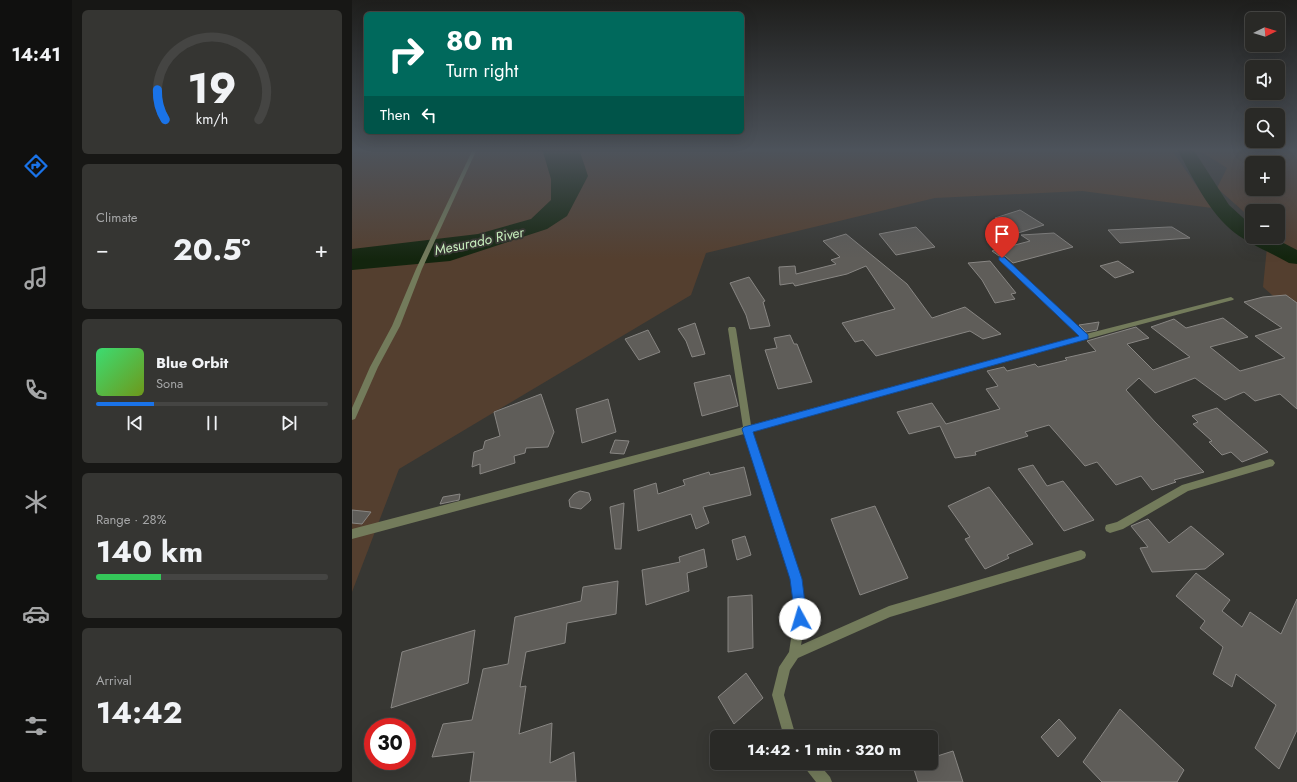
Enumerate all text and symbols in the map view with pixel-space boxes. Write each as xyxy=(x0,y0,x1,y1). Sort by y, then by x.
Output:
north arrow xyxy=(1245,12,1285,52)
map controls xyxy=(1245,12,1285,244)
text: 80 m xyxy=(446,20,513,61)
icon: right xyxy=(380,28,432,80)
text: 14:41 xyxy=(11,42,61,68)
text: 19 xyxy=(188,58,236,119)
text: Turn right xyxy=(446,58,518,84)
button: sound xyxy=(1245,60,1285,100)
text: Then xyxy=(380,104,410,126)
icon: left xyxy=(418,104,440,126)
button: search xyxy=(1245,108,1285,148)
text: km/h xyxy=(196,109,228,129)
icon: directions xyxy=(22,152,50,180)
button: + xyxy=(1245,156,1285,196)
button: − xyxy=(1245,204,1285,244)
text: Climate xyxy=(96,208,137,227)
pin xyxy=(985,217,1019,258)
water label: Mesurado River xyxy=(432,221,527,260)
icon: arrive xyxy=(991,223,1013,245)
text: 20.5° xyxy=(173,228,250,271)
text: − xyxy=(96,233,109,265)
text: + xyxy=(314,233,328,265)
icon: music xyxy=(22,264,50,292)
text: Blue Orbit xyxy=(156,352,228,374)
text: Sona xyxy=(156,374,183,393)
icon: phone xyxy=(22,376,50,404)
icon: previous xyxy=(124,412,146,434)
icon: pause xyxy=(201,412,223,434)
icon: next xyxy=(278,412,300,434)
icon: climate xyxy=(22,488,50,516)
text: Range · 28% xyxy=(96,510,166,529)
text: 140 km xyxy=(96,530,203,573)
position arrow xyxy=(779,598,821,640)
icon: car xyxy=(22,600,50,628)
text: Arrival xyxy=(96,671,132,690)
text: 14:42 xyxy=(96,691,183,734)
icon: filters xyxy=(22,712,50,740)
speed limit sign: 30 xyxy=(364,718,416,770)
text: 14:42 · 1 min · 320 m xyxy=(747,739,901,761)

